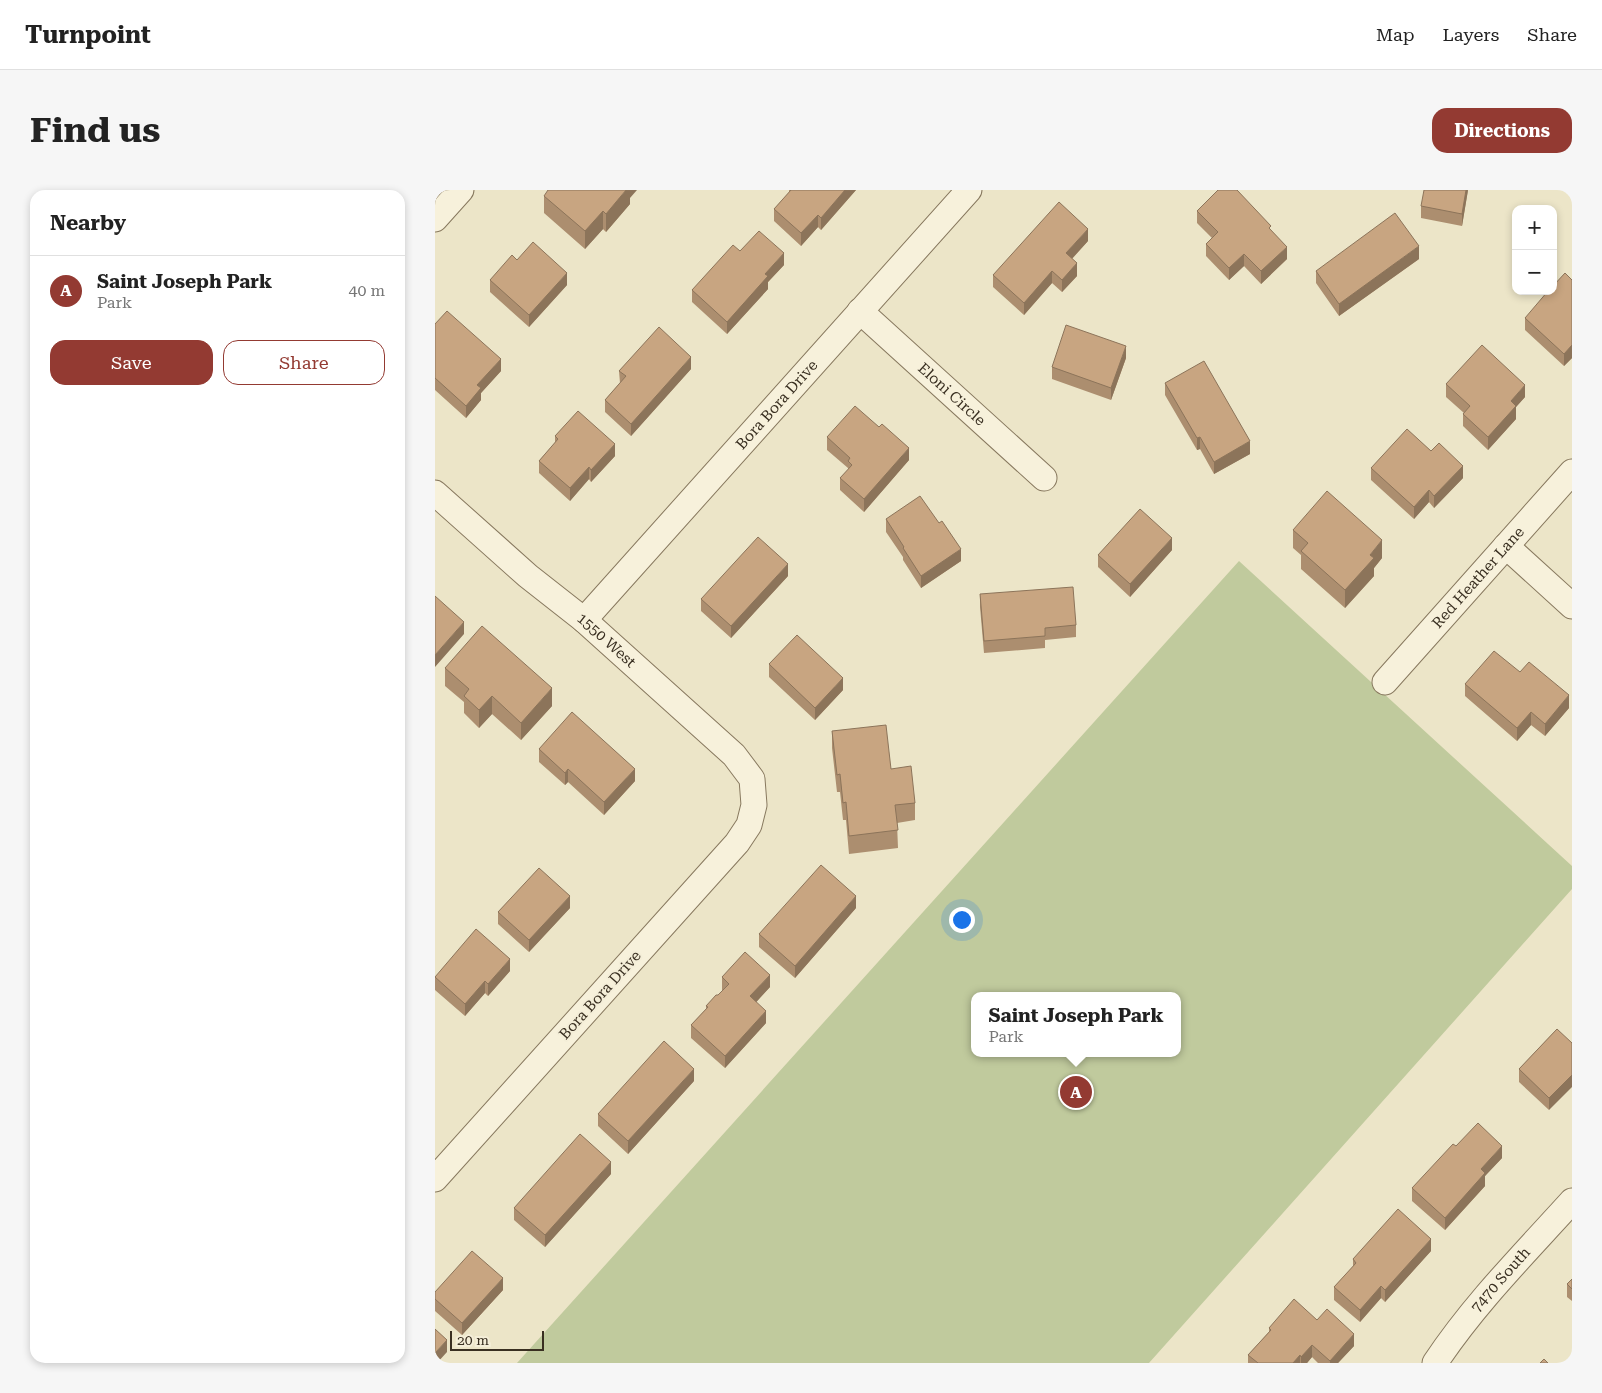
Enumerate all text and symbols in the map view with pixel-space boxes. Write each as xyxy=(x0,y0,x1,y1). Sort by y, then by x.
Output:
text: Turnpoint xyxy=(25,21,151,49)
text: Map xyxy=(1376,24,1415,45)
text: Layers xyxy=(1443,24,1499,45)
text: Share xyxy=(1527,24,1577,45)
button: Directions xyxy=(1432,108,1572,153)
text: Find us xyxy=(30,110,160,151)
map controls xyxy=(1512,205,1557,295)
button: + xyxy=(1512,205,1557,250)
text: Nearby xyxy=(50,211,126,235)
button: − xyxy=(1512,250,1557,295)
text: Saint Joseph Park xyxy=(97,270,272,293)
text: A xyxy=(60,281,72,300)
text: 40 m xyxy=(348,281,385,300)
text: Park xyxy=(97,293,132,312)
button: Save xyxy=(50,340,213,385)
button: Share xyxy=(223,340,385,385)
street label: Bora Bora Drive xyxy=(732,356,821,453)
street label: Eloni Circle xyxy=(914,359,989,429)
street label: Red Heather Lane xyxy=(1428,523,1528,632)
street label: 1550 West xyxy=(573,609,640,672)
your location xyxy=(949,907,975,933)
street label: Bora Bora Drive xyxy=(555,947,645,1043)
popup xyxy=(971,992,1181,1057)
text: Saint Joseph Park xyxy=(988,1004,1164,1027)
text: Park xyxy=(988,1027,1024,1046)
pin: A xyxy=(1060,1073,1092,1111)
street label: 7470 South xyxy=(1467,1243,1534,1316)
scale bar xyxy=(450,1328,544,1351)
text: 20 m xyxy=(457,1332,489,1348)

